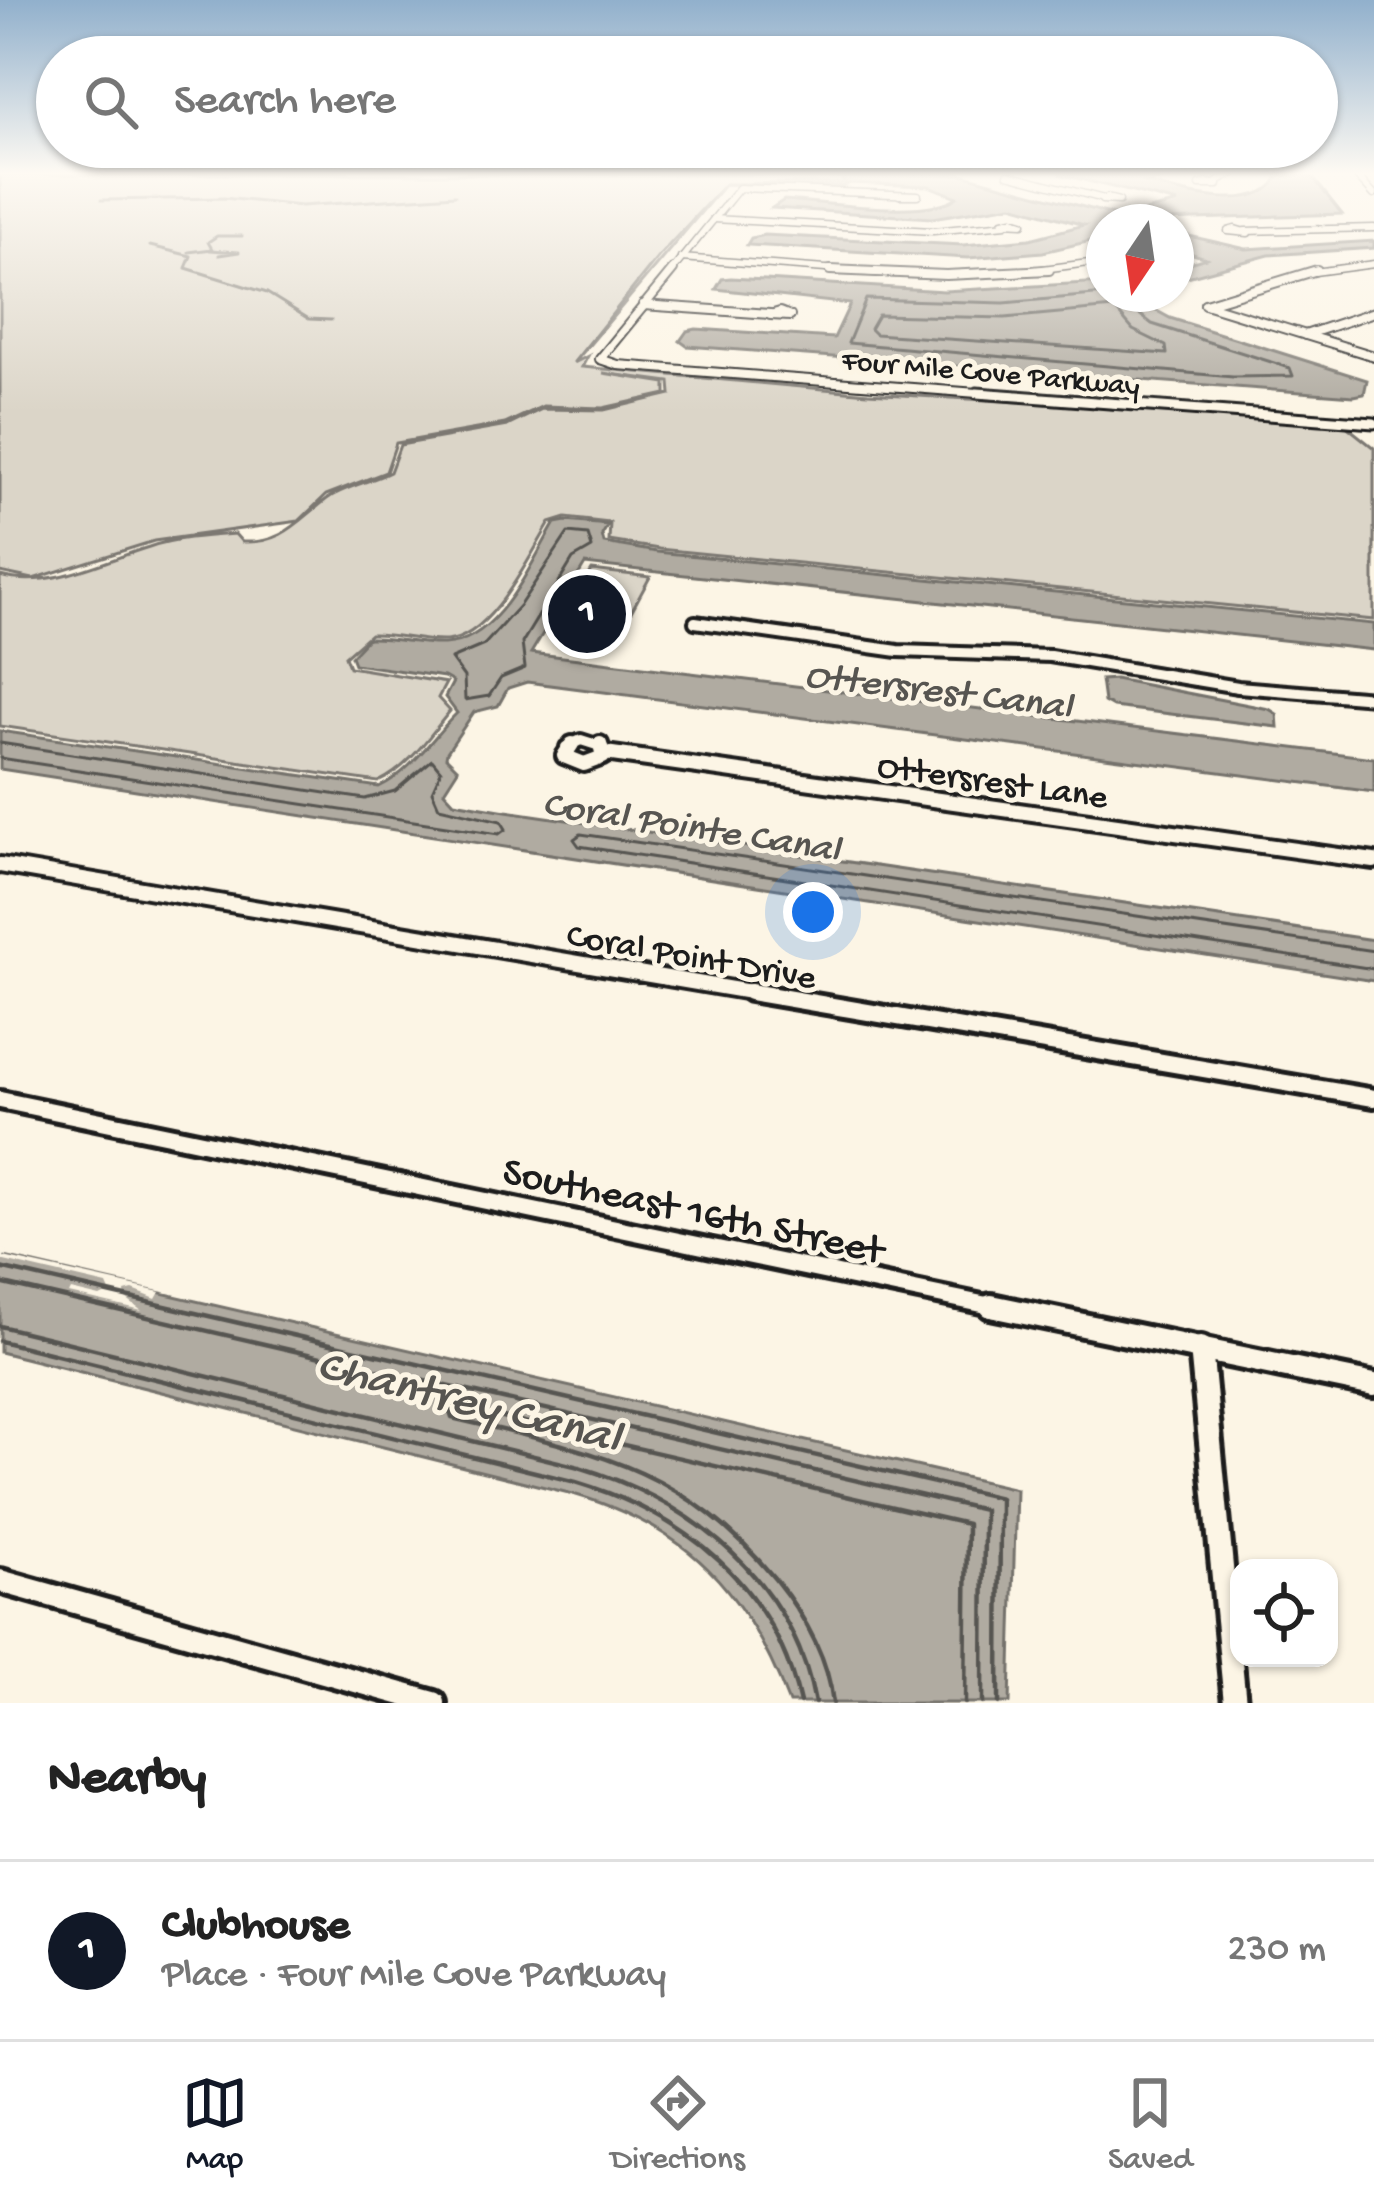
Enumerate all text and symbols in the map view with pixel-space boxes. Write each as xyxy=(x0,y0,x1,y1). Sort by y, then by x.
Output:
search box xyxy=(36,36,1338,168)
icon: search xyxy=(78,69,144,135)
text: Search here xyxy=(174,76,396,129)
north arrow xyxy=(1086,204,1194,312)
street label: Four Mile Cove Parkway xyxy=(839,345,1141,406)
pin: 1 xyxy=(548,569,626,659)
water label: Ottersrest Canal xyxy=(802,655,1077,733)
street label: Ottersrest Lane xyxy=(874,747,1111,822)
water label: Coral Pointe Canal xyxy=(539,784,845,876)
your location xyxy=(783,882,843,942)
street label: Coral Point Drive xyxy=(563,916,819,1003)
street label: Southeast 16th Street xyxy=(498,1150,891,1279)
water label: Chantrey Canal xyxy=(311,1340,628,1471)
map controls xyxy=(1230,1559,1338,1667)
button: locate xyxy=(1230,1559,1338,1667)
text: Nearby xyxy=(48,1751,206,1811)
text: Clubhouse xyxy=(162,1901,350,1954)
text: 1 xyxy=(79,1928,95,1974)
text: 230 m xyxy=(1228,1928,1326,1974)
text: Place · Four Mile Cove Parkway xyxy=(162,1954,666,2000)
tab: Map xyxy=(182,2070,248,2180)
tab: Directions xyxy=(611,2070,745,2180)
tab: Saved xyxy=(1108,2070,1192,2180)

